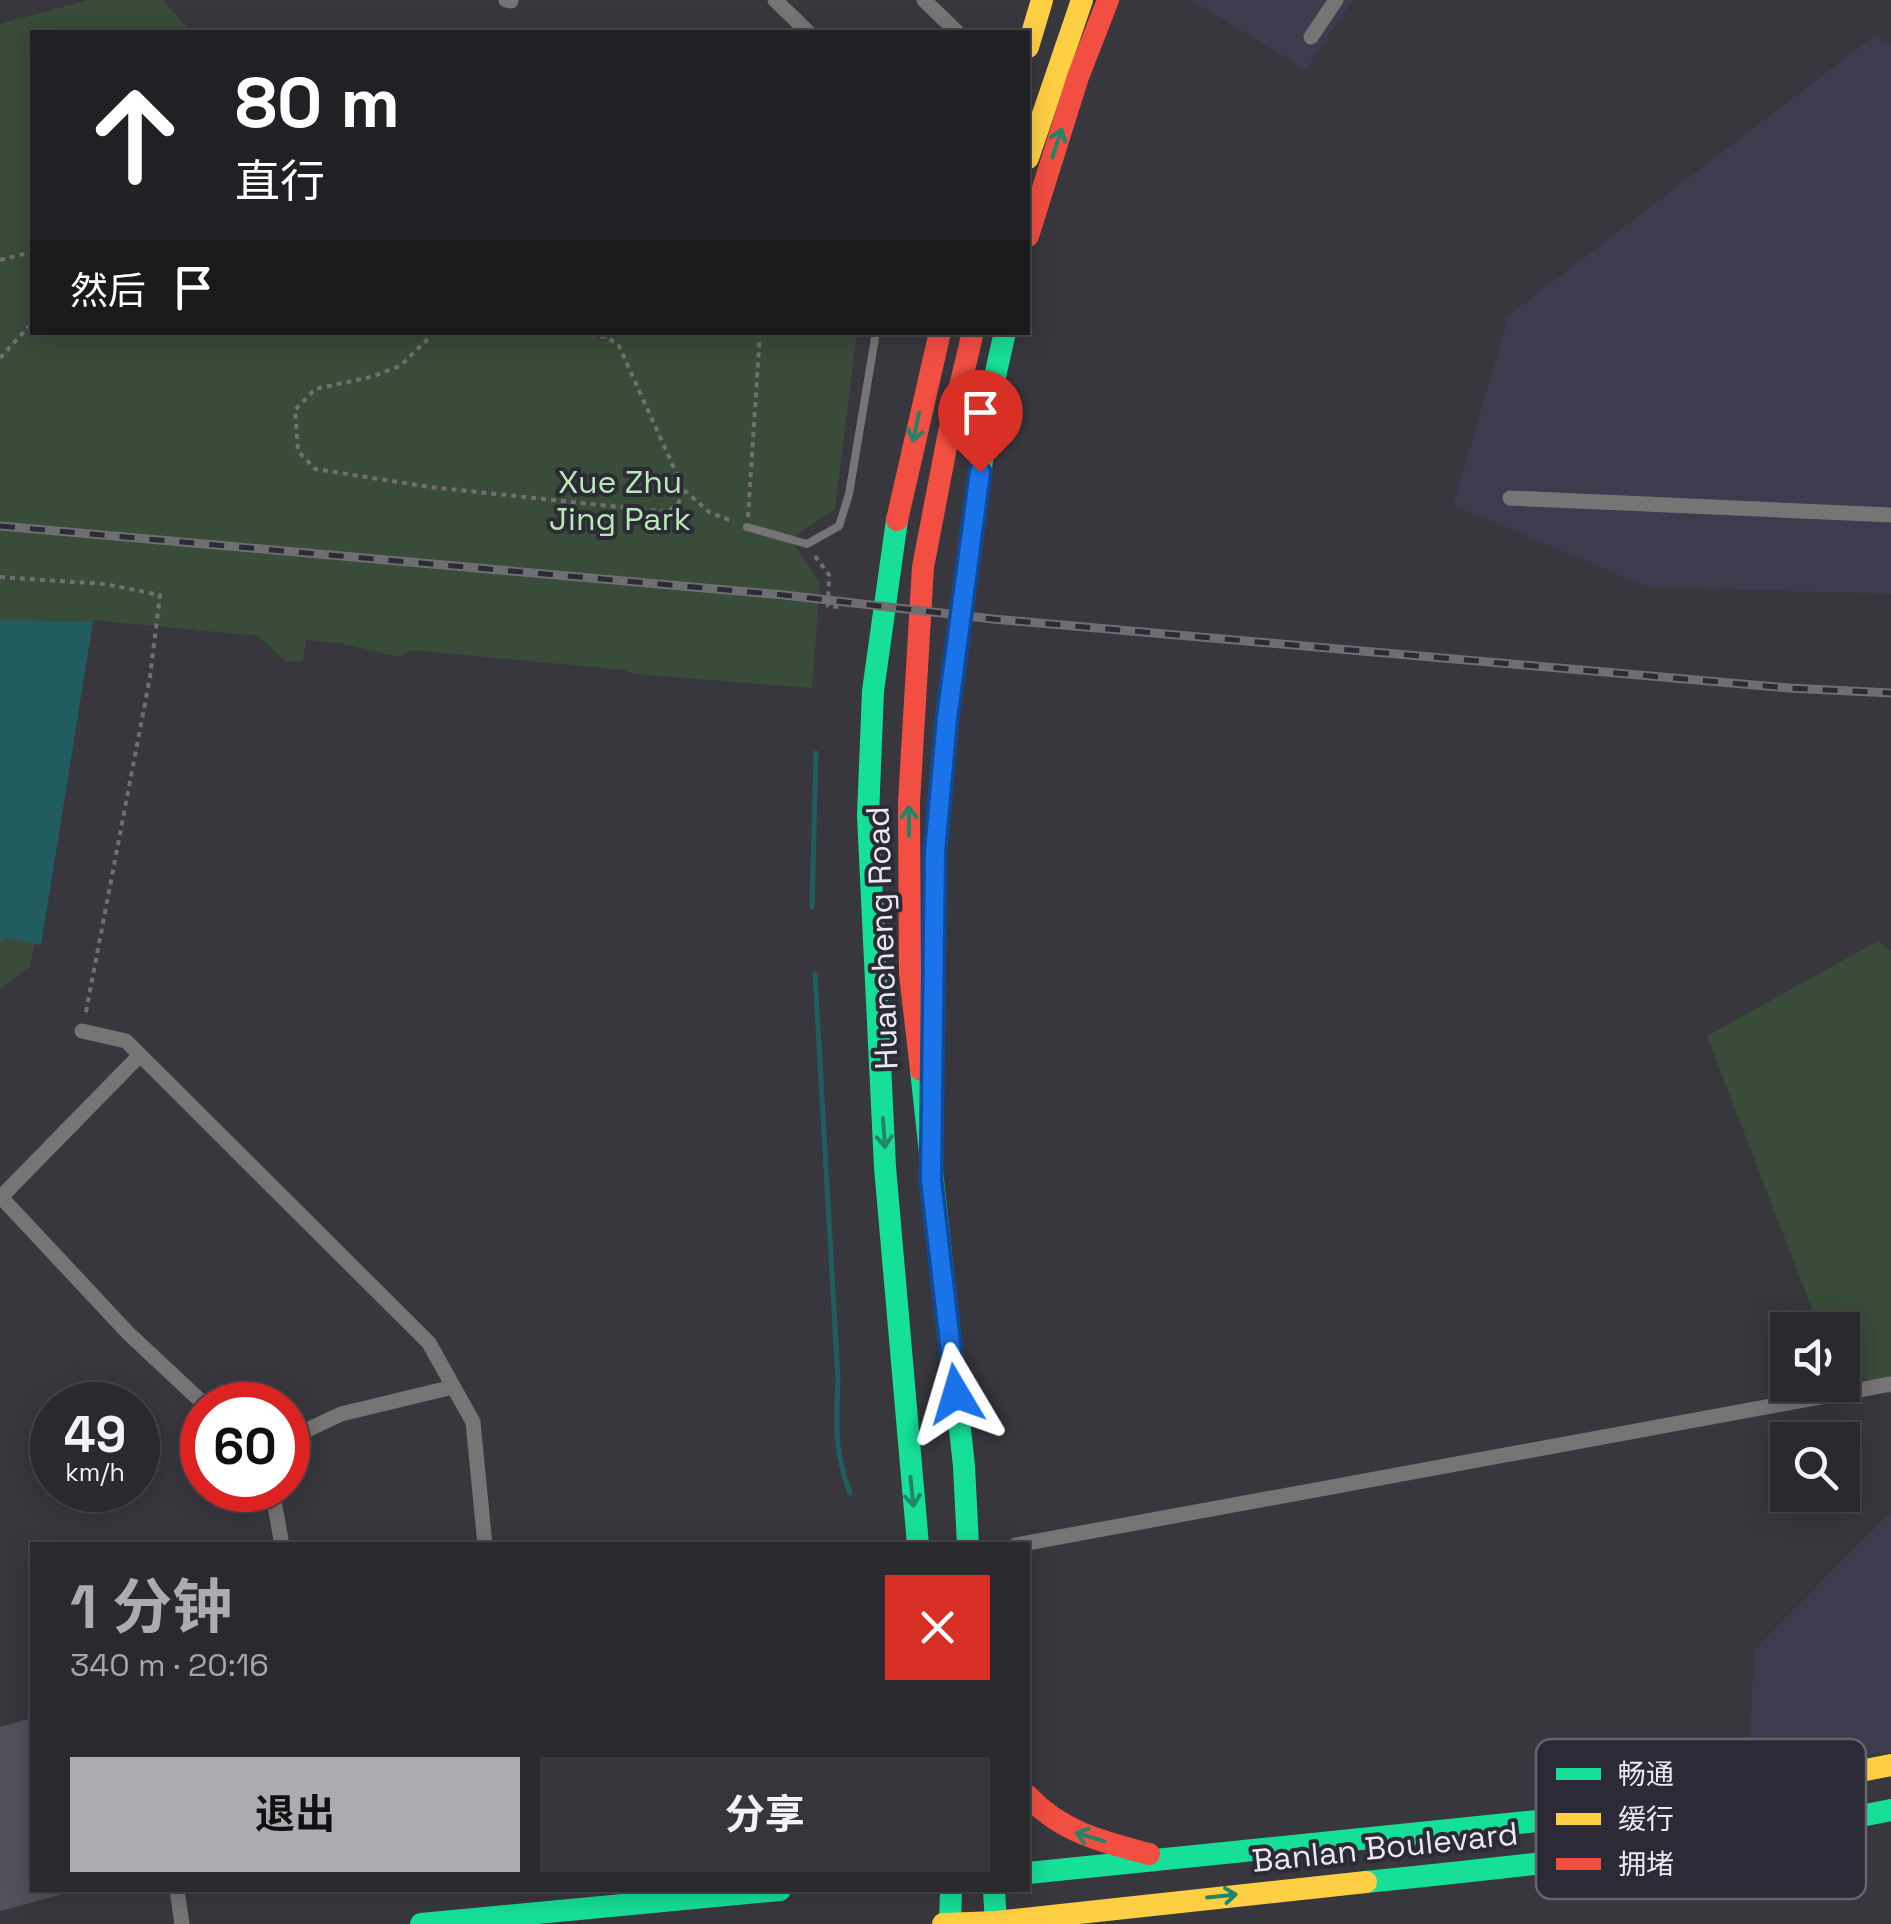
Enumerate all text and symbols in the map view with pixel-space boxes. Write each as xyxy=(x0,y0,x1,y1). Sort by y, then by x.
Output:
text: 80 m xyxy=(235,58,400,147)
icon: ahead xyxy=(70,70,200,200)
one-way arrow xyxy=(1049,128,1067,159)
text: 直行 xyxy=(235,153,325,210)
icon: arrive xyxy=(166,260,221,315)
text: 然后 xyxy=(70,267,146,315)
pin xyxy=(938,370,1023,473)
icon: arrive xyxy=(953,385,1008,440)
one-way arrow xyxy=(906,410,925,442)
park label: Xue Zhu Jing Park xyxy=(549,462,691,539)
one-way arrow xyxy=(900,805,918,838)
street label: Huancheng Road xyxy=(857,806,907,1070)
one-way arrow xyxy=(874,1116,893,1148)
map controls xyxy=(1770,1312,1860,1512)
button: sound xyxy=(1770,1312,1860,1402)
position arrow xyxy=(904,1342,1008,1446)
speed limit sign: 60 xyxy=(180,1382,310,1512)
text: 49 xyxy=(64,1403,126,1467)
button: search xyxy=(1770,1422,1860,1512)
text: km/h xyxy=(65,1456,125,1488)
one-way arrow xyxy=(903,1475,922,1507)
text: 1 分钟 xyxy=(70,1569,232,1646)
button: close xyxy=(885,1575,990,1680)
text: 340 m · 20:16 xyxy=(70,1645,269,1685)
legend xyxy=(1536,1739,1866,1899)
text: 畅通 xyxy=(1618,1756,1674,1792)
button: 退出 xyxy=(70,1757,520,1872)
button: 分享 xyxy=(540,1757,990,1872)
text: 缓行 xyxy=(1618,1801,1674,1837)
street label: Banlan Boulevard xyxy=(1250,1813,1520,1881)
one-way arrow xyxy=(1075,1827,1106,1845)
text: 拥堵 xyxy=(1618,1846,1674,1882)
one-way arrow xyxy=(1205,1887,1237,1906)

